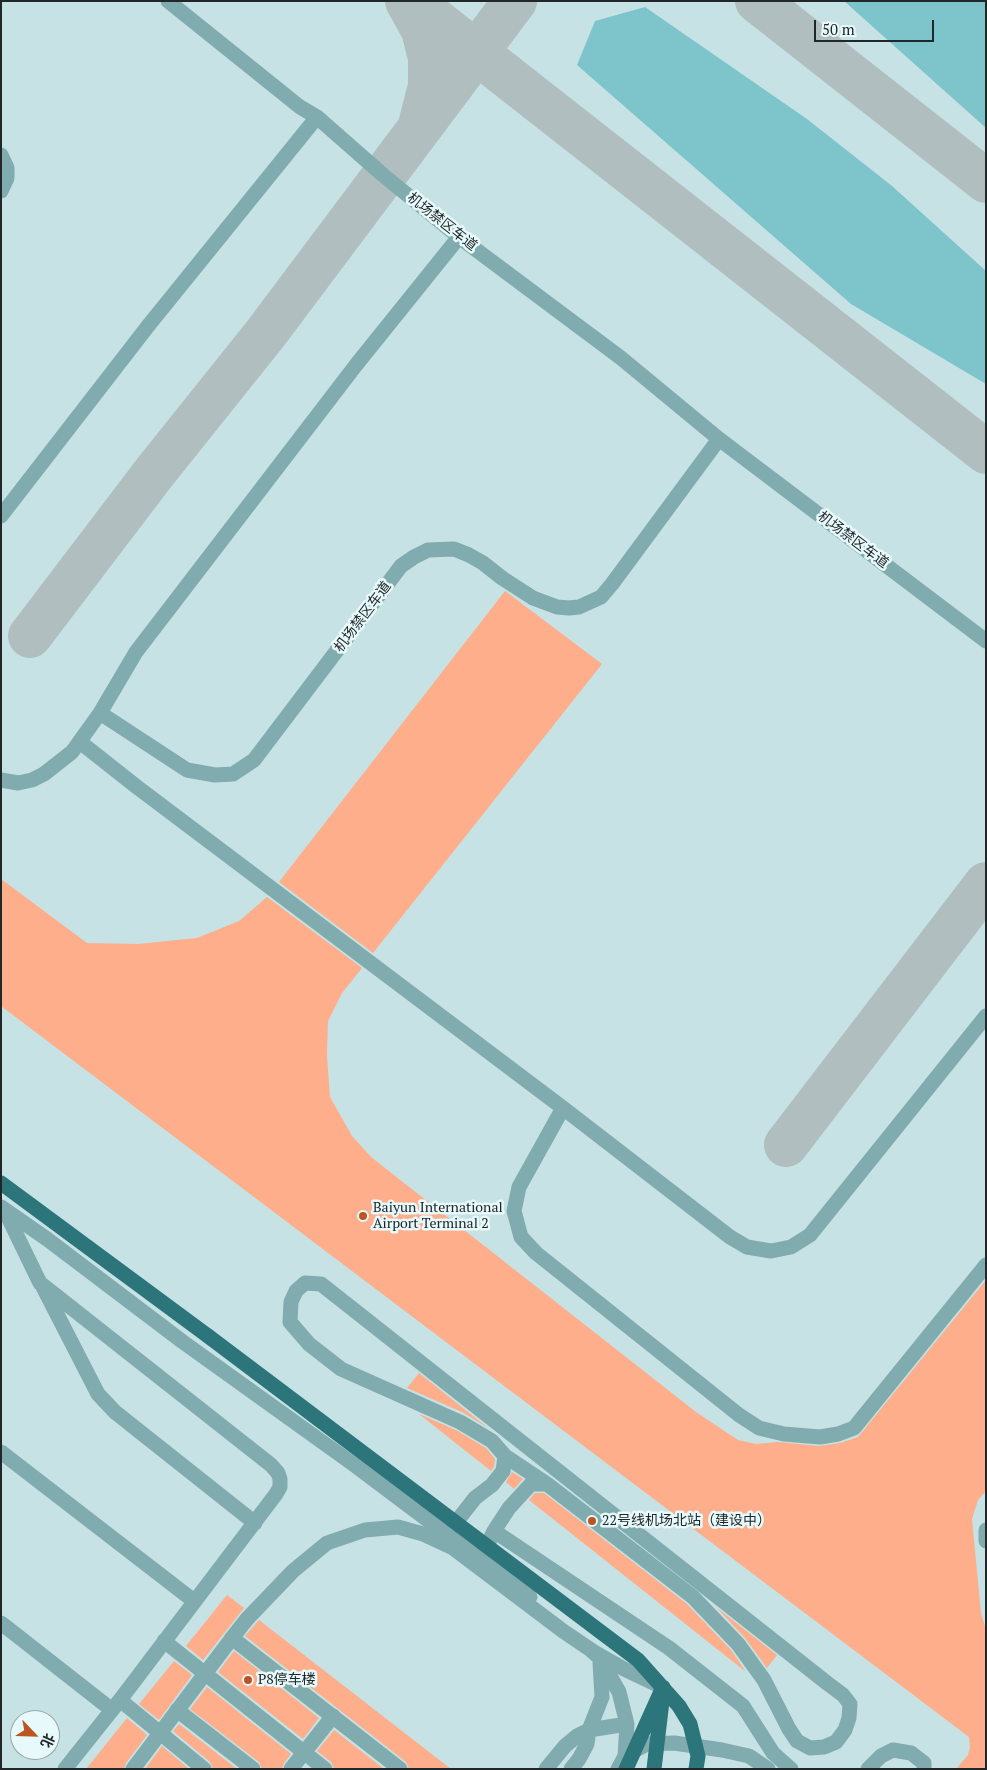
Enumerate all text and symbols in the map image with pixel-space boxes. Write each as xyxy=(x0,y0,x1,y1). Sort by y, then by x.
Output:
scale bar xyxy=(817,10,937,42)
text: 50 m xyxy=(822,19,855,39)
street label: 机场禁区车道 xyxy=(404,190,480,254)
street label: 机场禁区车道 xyxy=(814,508,892,572)
street label: 机场禁区车道 xyxy=(331,578,395,656)
place label: Baiyun International Airport Terminal 2 xyxy=(373,1200,503,1232)
marker: Baiyun International Airport Terminal 2 xyxy=(357,1210,369,1222)
place label: 22号线机场北站（建设中） xyxy=(602,1513,771,1529)
marker: 22号线机场北站（建设中） xyxy=(586,1515,598,1527)
place label: P8停车楼 xyxy=(258,1672,316,1688)
marker: P8停车楼 xyxy=(242,1674,254,1686)
north arrow xyxy=(10,1710,60,1760)
text: 北 xyxy=(37,1731,60,1751)

